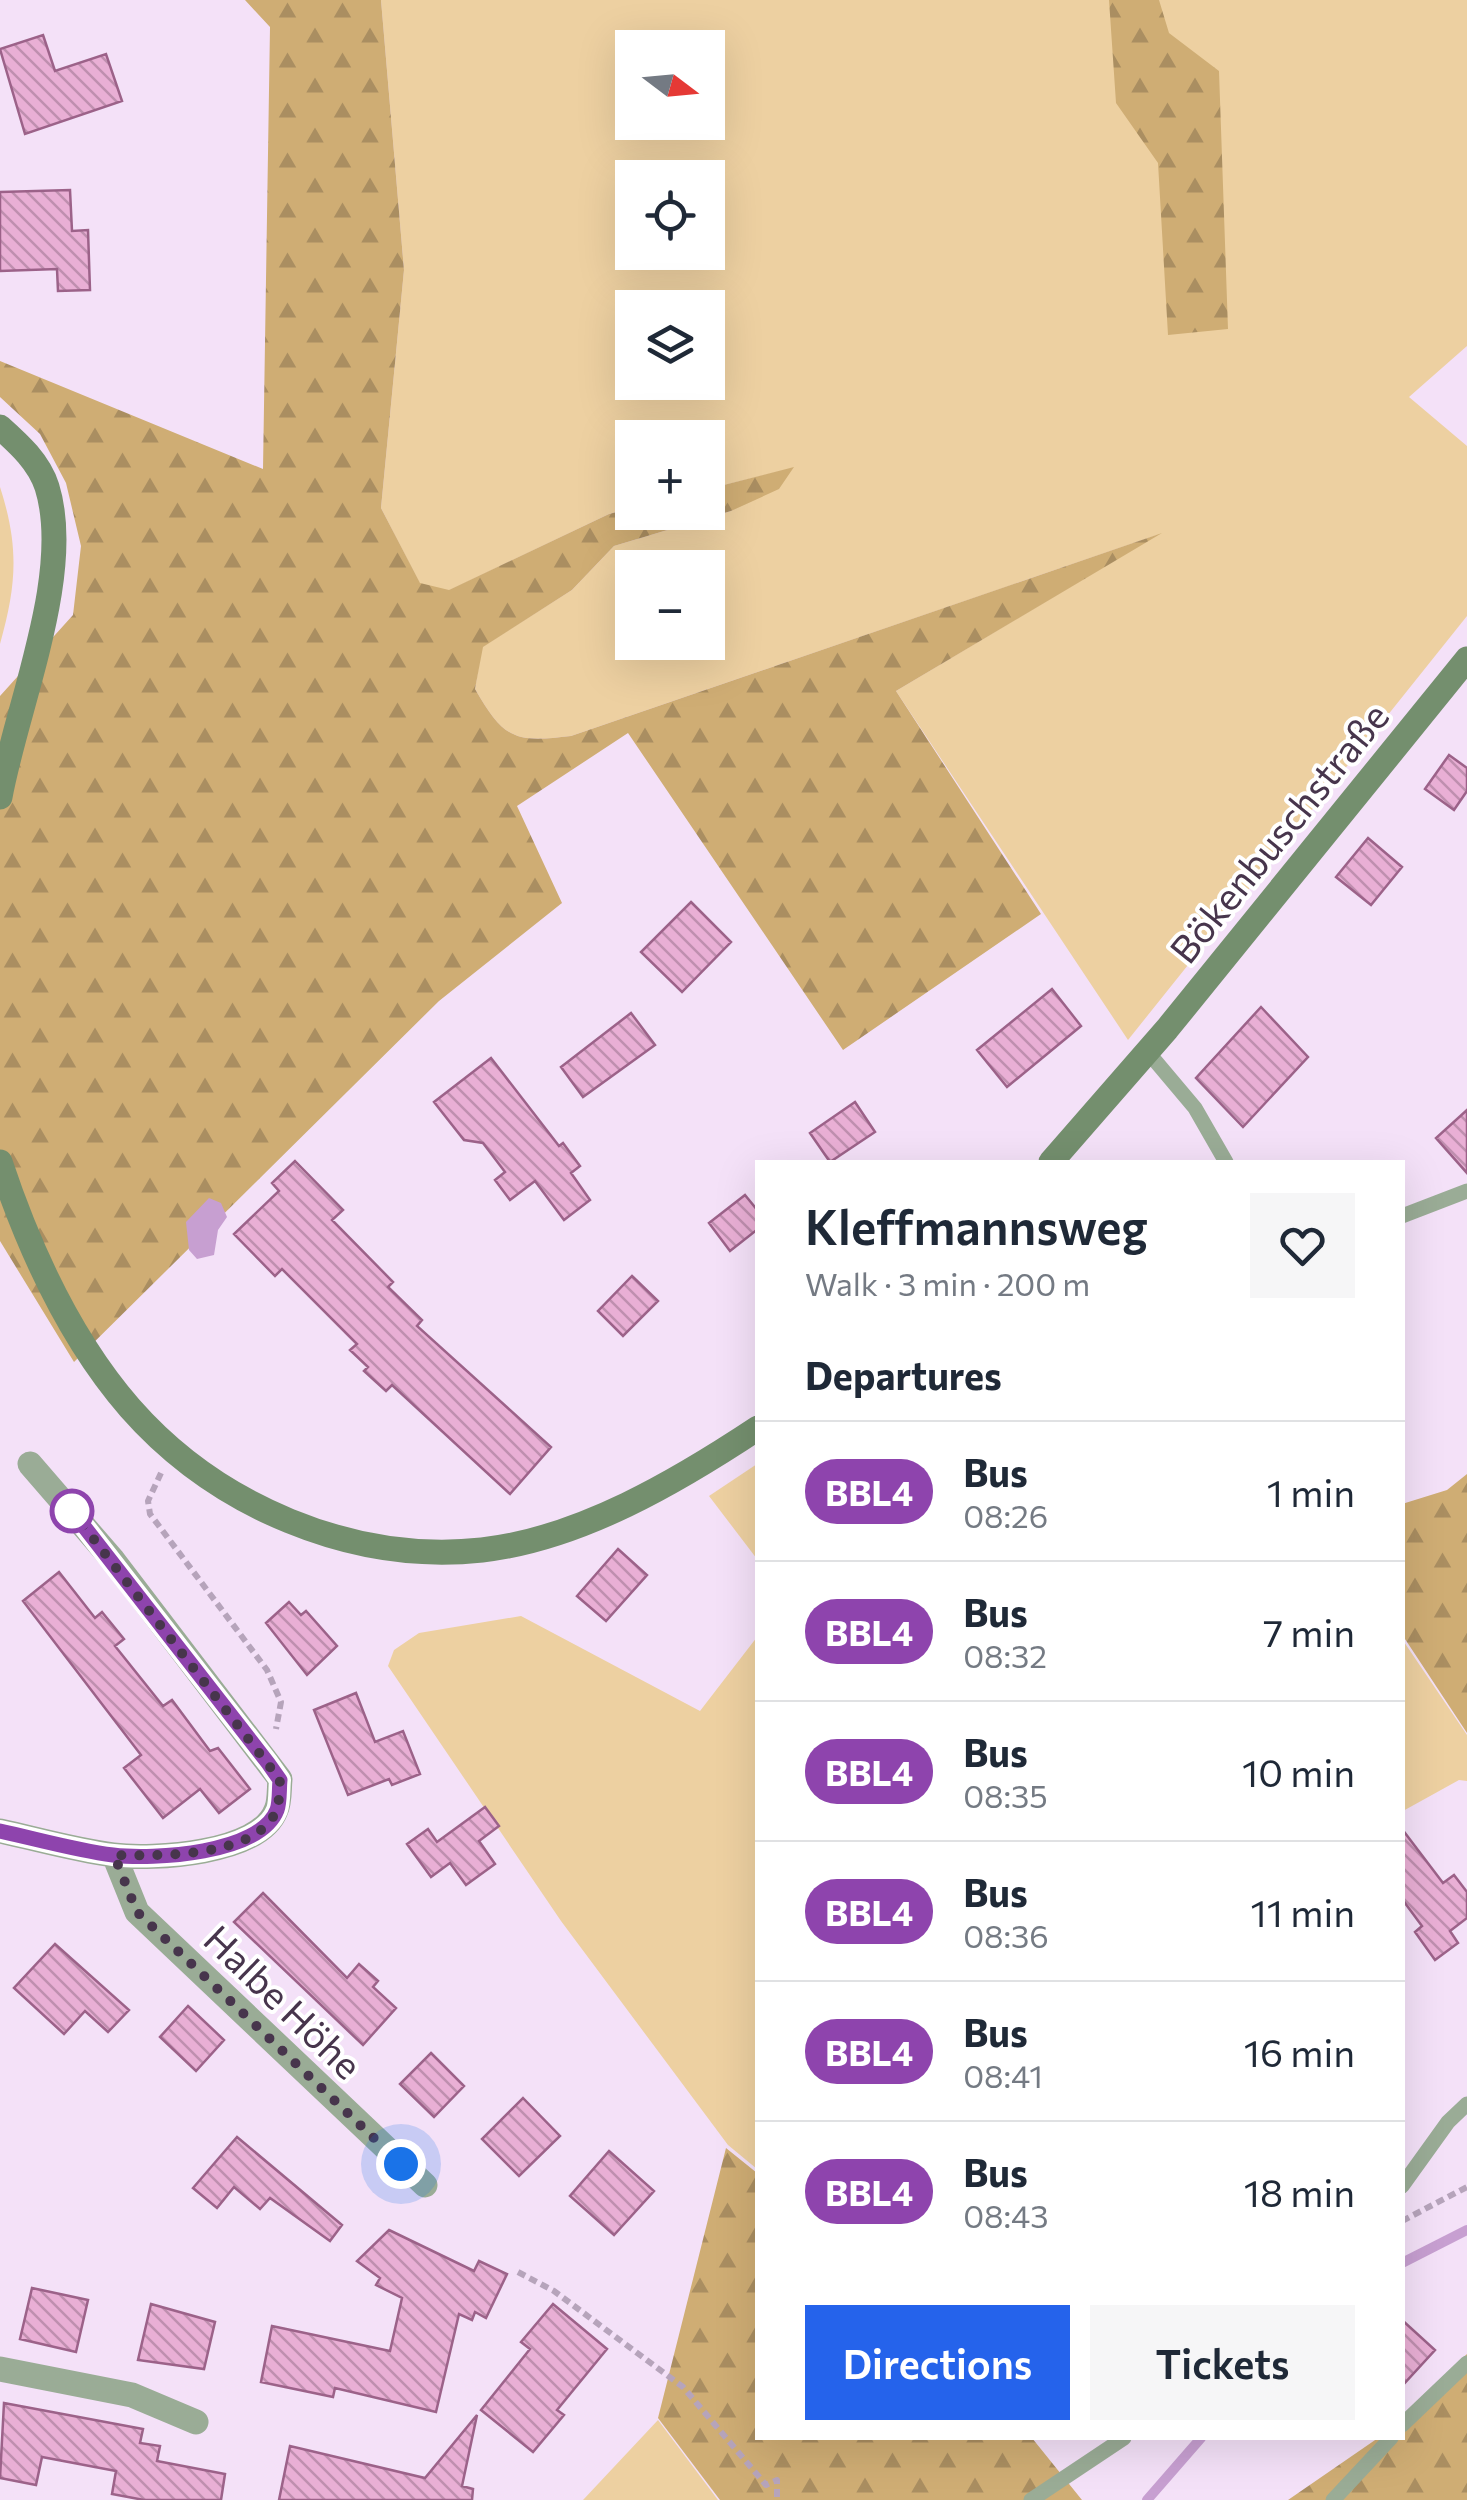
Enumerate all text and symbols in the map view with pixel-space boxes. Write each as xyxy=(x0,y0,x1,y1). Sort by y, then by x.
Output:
north arrow xyxy=(615,30,725,140)
map controls xyxy=(615,30,725,660)
button: locate xyxy=(615,160,725,270)
button: layers xyxy=(615,290,725,400)
button: + xyxy=(615,420,725,530)
button: − xyxy=(615,550,725,660)
street label: Bökenbuschstraße xyxy=(1159,693,1397,971)
button: heart xyxy=(1250,1193,1355,1298)
text: Kleffmannsweg xyxy=(805,1196,1148,1255)
text: Walk · 3 min · 200 m xyxy=(805,1263,1090,1303)
text: Departures xyxy=(805,1351,1002,1398)
text: Bus xyxy=(963,1448,1028,1495)
text: 1 min xyxy=(1267,1468,1355,1515)
text: BBL4 xyxy=(825,1470,913,1513)
unlabelled marker xyxy=(51,1490,93,1532)
text: 08:26 xyxy=(963,1495,1048,1535)
text: Bus xyxy=(963,1588,1028,1635)
text: 7 min xyxy=(1263,1608,1355,1655)
text: BBL4 xyxy=(825,1610,913,1653)
text: 08:32 xyxy=(963,1635,1047,1675)
text: Bus xyxy=(963,1728,1028,1775)
text: 10 min xyxy=(1242,1748,1355,1795)
text: BBL4 xyxy=(825,1750,913,1793)
text: 08:35 xyxy=(963,1775,1048,1815)
text: Bus xyxy=(963,1868,1028,1915)
text: 11 min xyxy=(1251,1888,1355,1935)
text: BBL4 xyxy=(825,1890,913,1933)
street label: Halbe Höhe xyxy=(195,1914,373,2088)
text: 08:36 xyxy=(963,1915,1049,1955)
text: Bus xyxy=(963,2008,1028,2055)
text: 16 min xyxy=(1244,2028,1355,2075)
text: BBL4 xyxy=(825,2030,913,2073)
text: 08:41 xyxy=(963,2055,1043,2095)
your location xyxy=(376,2139,426,2189)
text: Bus xyxy=(963,2148,1028,2195)
text: 18 min xyxy=(1244,2168,1355,2215)
text: BBL4 xyxy=(825,2170,913,2213)
text: 08:43 xyxy=(963,2195,1048,2235)
button: Directions xyxy=(805,2305,1070,2420)
button: Tickets xyxy=(1090,2305,1355,2420)

